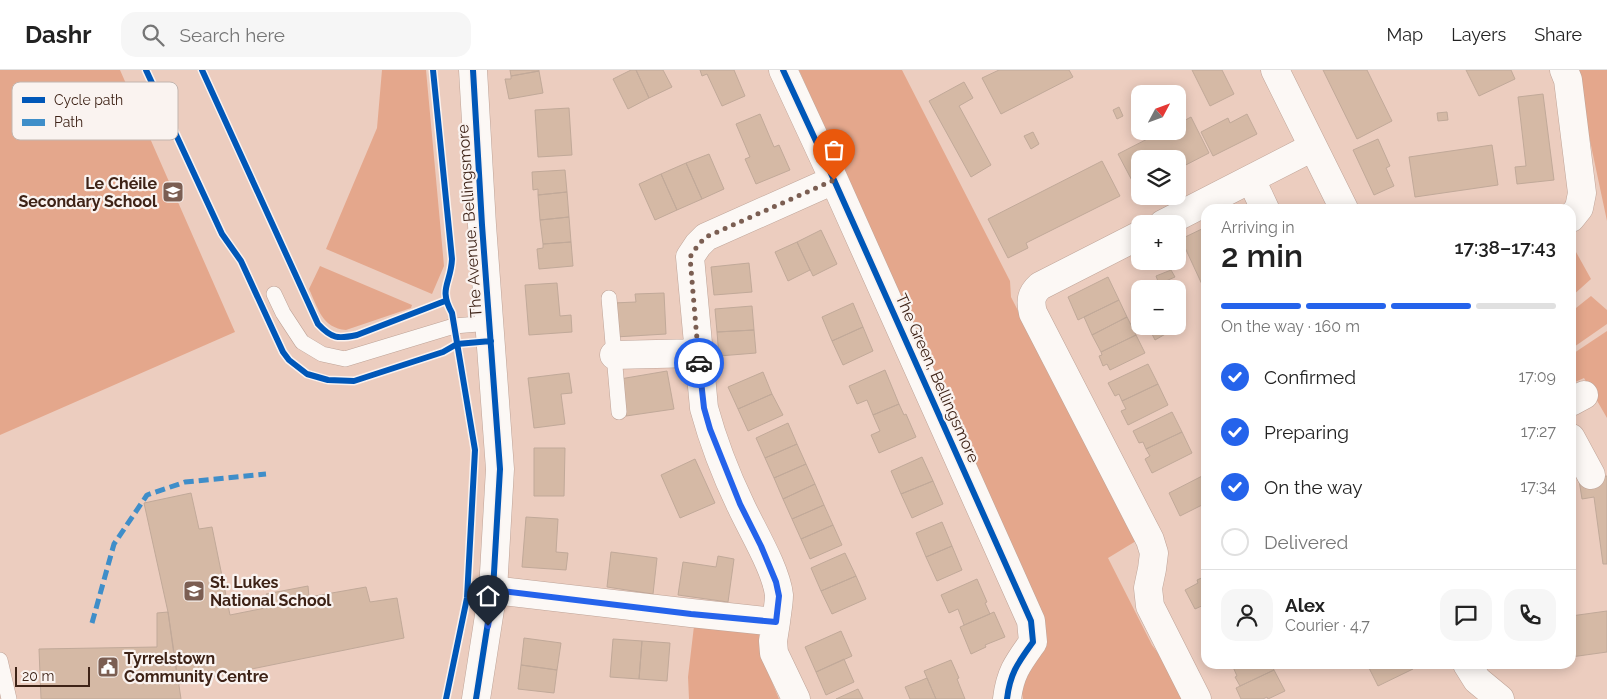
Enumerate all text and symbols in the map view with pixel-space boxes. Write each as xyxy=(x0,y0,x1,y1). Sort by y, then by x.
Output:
search box xyxy=(121,12,471,57)
text: Dashr xyxy=(25,20,91,49)
icon: search xyxy=(139,21,167,49)
text: Search here xyxy=(179,24,285,46)
text: Map xyxy=(1387,24,1423,45)
text: Layers xyxy=(1451,24,1506,45)
text: Share xyxy=(1534,24,1582,45)
legend xyxy=(12,82,178,140)
north arrow xyxy=(1131,85,1186,140)
map controls xyxy=(1131,85,1186,335)
text: Cycle path xyxy=(54,92,123,108)
text: Path xyxy=(54,114,83,130)
street label: The Avenue, Bellingsmore xyxy=(453,124,486,318)
pin xyxy=(813,129,855,180)
icon: bag xyxy=(820,136,848,164)
button: layers xyxy=(1131,150,1186,205)
place label: Le Chéile Secondary School xyxy=(18,174,158,211)
school or university icon: Le Chéile Secondary School xyxy=(161,180,185,204)
button: + xyxy=(1131,215,1186,270)
text: Arriving in xyxy=(1221,218,1295,237)
text: 17:38–17:43 xyxy=(1455,236,1556,258)
text: 2 min xyxy=(1221,237,1303,274)
button: − xyxy=(1131,280,1186,335)
street label: The Green, Bellingsmore xyxy=(892,291,984,466)
text: On the way · 160 m xyxy=(1221,317,1360,336)
courier xyxy=(674,338,724,388)
icon: car xyxy=(685,349,713,377)
icon: check xyxy=(1221,363,1249,391)
text: Confirmed xyxy=(1264,366,1356,388)
text: 17:09 xyxy=(1519,367,1556,386)
icon: check xyxy=(1221,418,1249,446)
text: Preparing xyxy=(1264,421,1349,443)
text: 17:27 xyxy=(1521,422,1556,441)
icon: check xyxy=(1221,473,1249,501)
text: On the way xyxy=(1264,476,1363,498)
text: 17:34 xyxy=(1520,477,1556,496)
text: Delivered xyxy=(1264,531,1348,553)
place label: St. Lukes National School xyxy=(210,573,332,610)
pin xyxy=(467,575,509,626)
school or university icon: St. Lukes National School xyxy=(182,579,206,603)
icon: home xyxy=(474,582,502,610)
button: person xyxy=(1221,589,1273,641)
button: chat xyxy=(1440,589,1492,641)
button: phone xyxy=(1504,589,1556,641)
text: Alex xyxy=(1285,594,1325,616)
text: Courier · 4.7 xyxy=(1285,616,1370,635)
place label: Tyrrelstown Community Centre xyxy=(124,649,269,686)
public building icon: Tyrrelstown Community Centre xyxy=(96,655,120,679)
scale bar xyxy=(15,664,90,687)
text: 20 m xyxy=(22,668,54,684)

